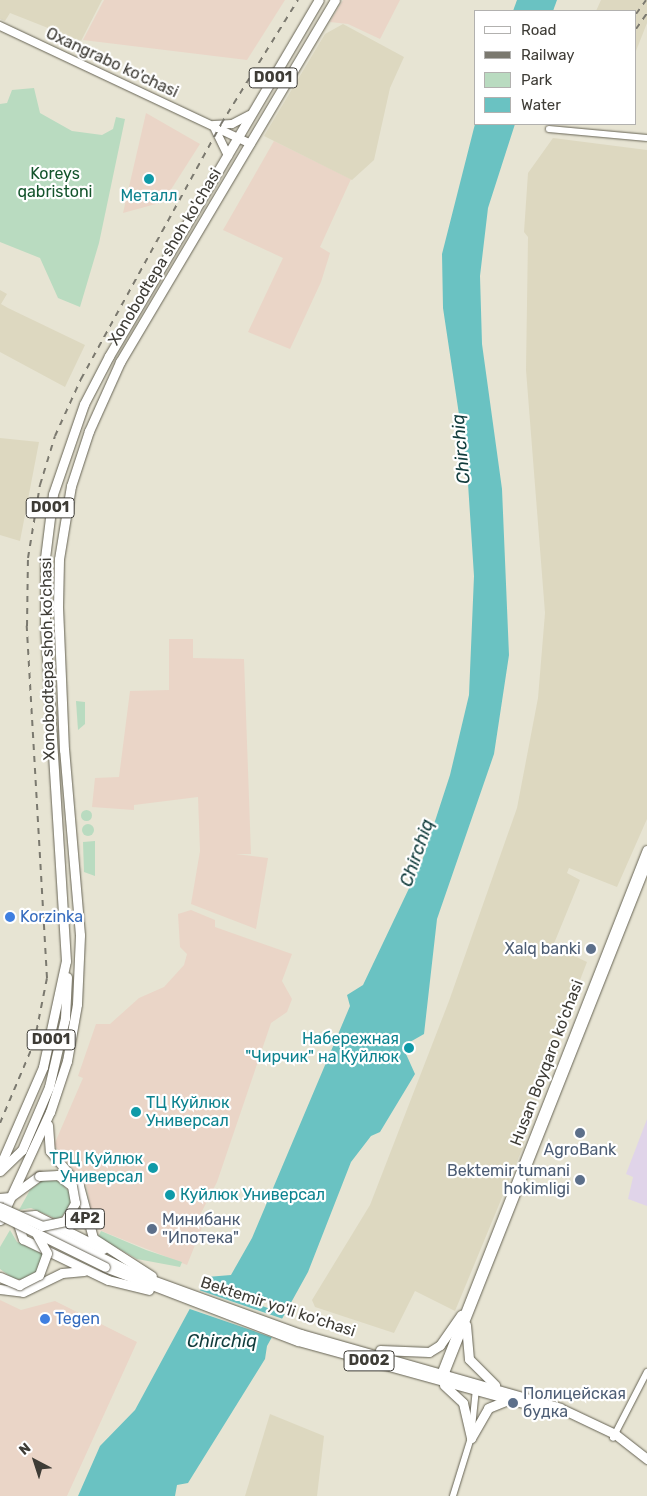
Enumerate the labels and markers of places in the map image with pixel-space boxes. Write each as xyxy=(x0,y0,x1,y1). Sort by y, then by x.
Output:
marker: Металл xyxy=(143,173,155,185)
place label: Металл xyxy=(120,186,178,206)
place label: Korzinka xyxy=(20,907,83,927)
marker: Korzinka xyxy=(4,911,16,923)
place label: Xalq banki xyxy=(505,939,581,959)
marker: Xalq banki xyxy=(585,943,597,955)
place label: Набережная "Чирчик" на Куйлюк xyxy=(245,1029,399,1067)
marker: Набережная "Чирчик" на Куйлюк xyxy=(403,1042,415,1054)
place label: ТЦ Куйлюк Универсал xyxy=(146,1093,229,1131)
marker: ТЦ Куйлюк Универсал xyxy=(130,1106,142,1118)
marker: AgroBank xyxy=(574,1127,586,1139)
place label: AgroBank xyxy=(544,1140,616,1160)
place label: ТРЦ Куйлюк Универсал xyxy=(49,1149,143,1187)
place label: Bektemir tumani hokimligi xyxy=(446,1161,570,1199)
marker: ТРЦ Куйлюк Универсал xyxy=(147,1162,159,1174)
marker: Bektemir tumani hokimligi xyxy=(574,1174,586,1186)
place label: Куйлюк Универсал xyxy=(180,1185,325,1205)
marker: Куйлюк Универсал xyxy=(164,1189,176,1201)
place label: Минибанк "Ипотека" xyxy=(162,1210,240,1248)
marker: Минибанк "Ипотека" xyxy=(146,1223,158,1235)
place label: Tegen xyxy=(55,1309,100,1329)
marker: Tegen xyxy=(39,1313,51,1325)
place label: Полицейская будка xyxy=(523,1384,626,1422)
marker: Полицейская будка xyxy=(507,1397,519,1409)

